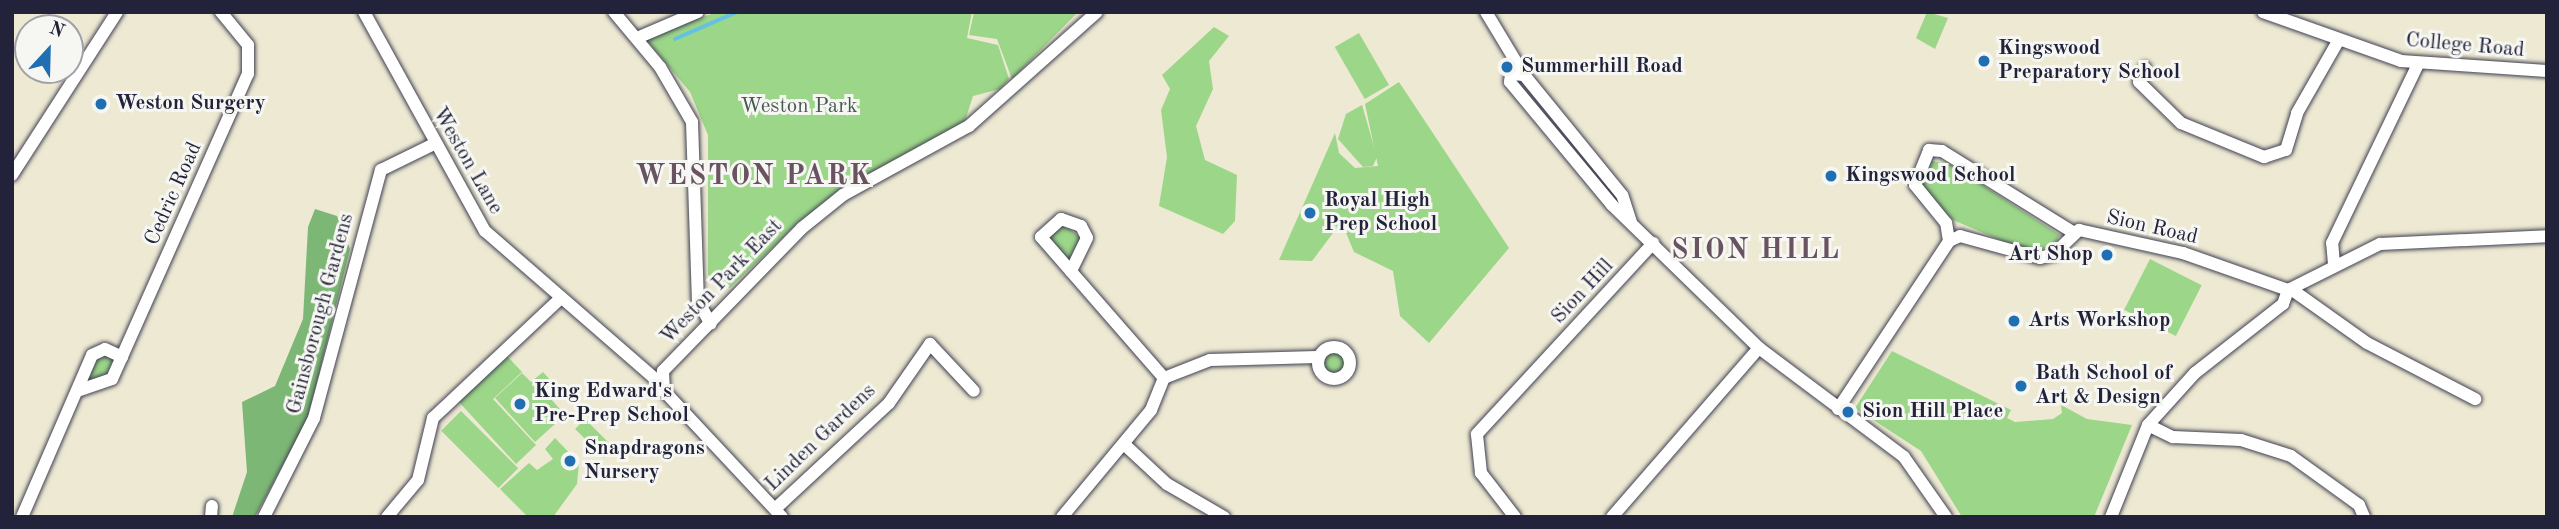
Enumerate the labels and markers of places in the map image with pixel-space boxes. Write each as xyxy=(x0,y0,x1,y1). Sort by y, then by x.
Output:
place label: Kingswood Preparatory School xyxy=(1998,36,2180,86)
marker: Kingswood Preparatory School xyxy=(1976,53,1992,69)
place label: Summerhill Road xyxy=(1521,54,1683,80)
marker: Summerhill Road xyxy=(1499,59,1515,75)
place label: Weston Surgery xyxy=(115,91,266,117)
marker: Weston Surgery xyxy=(93,96,109,112)
place label: Kingswood School xyxy=(1845,163,2015,189)
marker: Kingswood School xyxy=(1823,168,1839,184)
place label: Royal High Prep School xyxy=(1324,188,1437,238)
marker: Royal High Prep School xyxy=(1302,205,1318,221)
place label: Art Shop xyxy=(2008,242,2093,268)
marker: Art Shop xyxy=(2099,247,2115,263)
place label: Arts Workshop xyxy=(2028,308,2170,334)
marker: Arts Workshop xyxy=(2006,313,2022,329)
place label: Bath School of Art & Design xyxy=(2035,361,2172,411)
marker: Bath School of Art & Design xyxy=(2013,378,2029,394)
place label: King Edward's Pre-Prep School xyxy=(534,379,689,429)
marker: King Edward's Pre-Prep School xyxy=(512,396,528,412)
place label: Sion Hill Place xyxy=(1862,399,2003,425)
marker: Sion Hill Place xyxy=(1840,404,1856,420)
place label: Snapdragons Nursery xyxy=(584,436,705,486)
marker: Snapdragons Nursery xyxy=(562,453,578,469)

